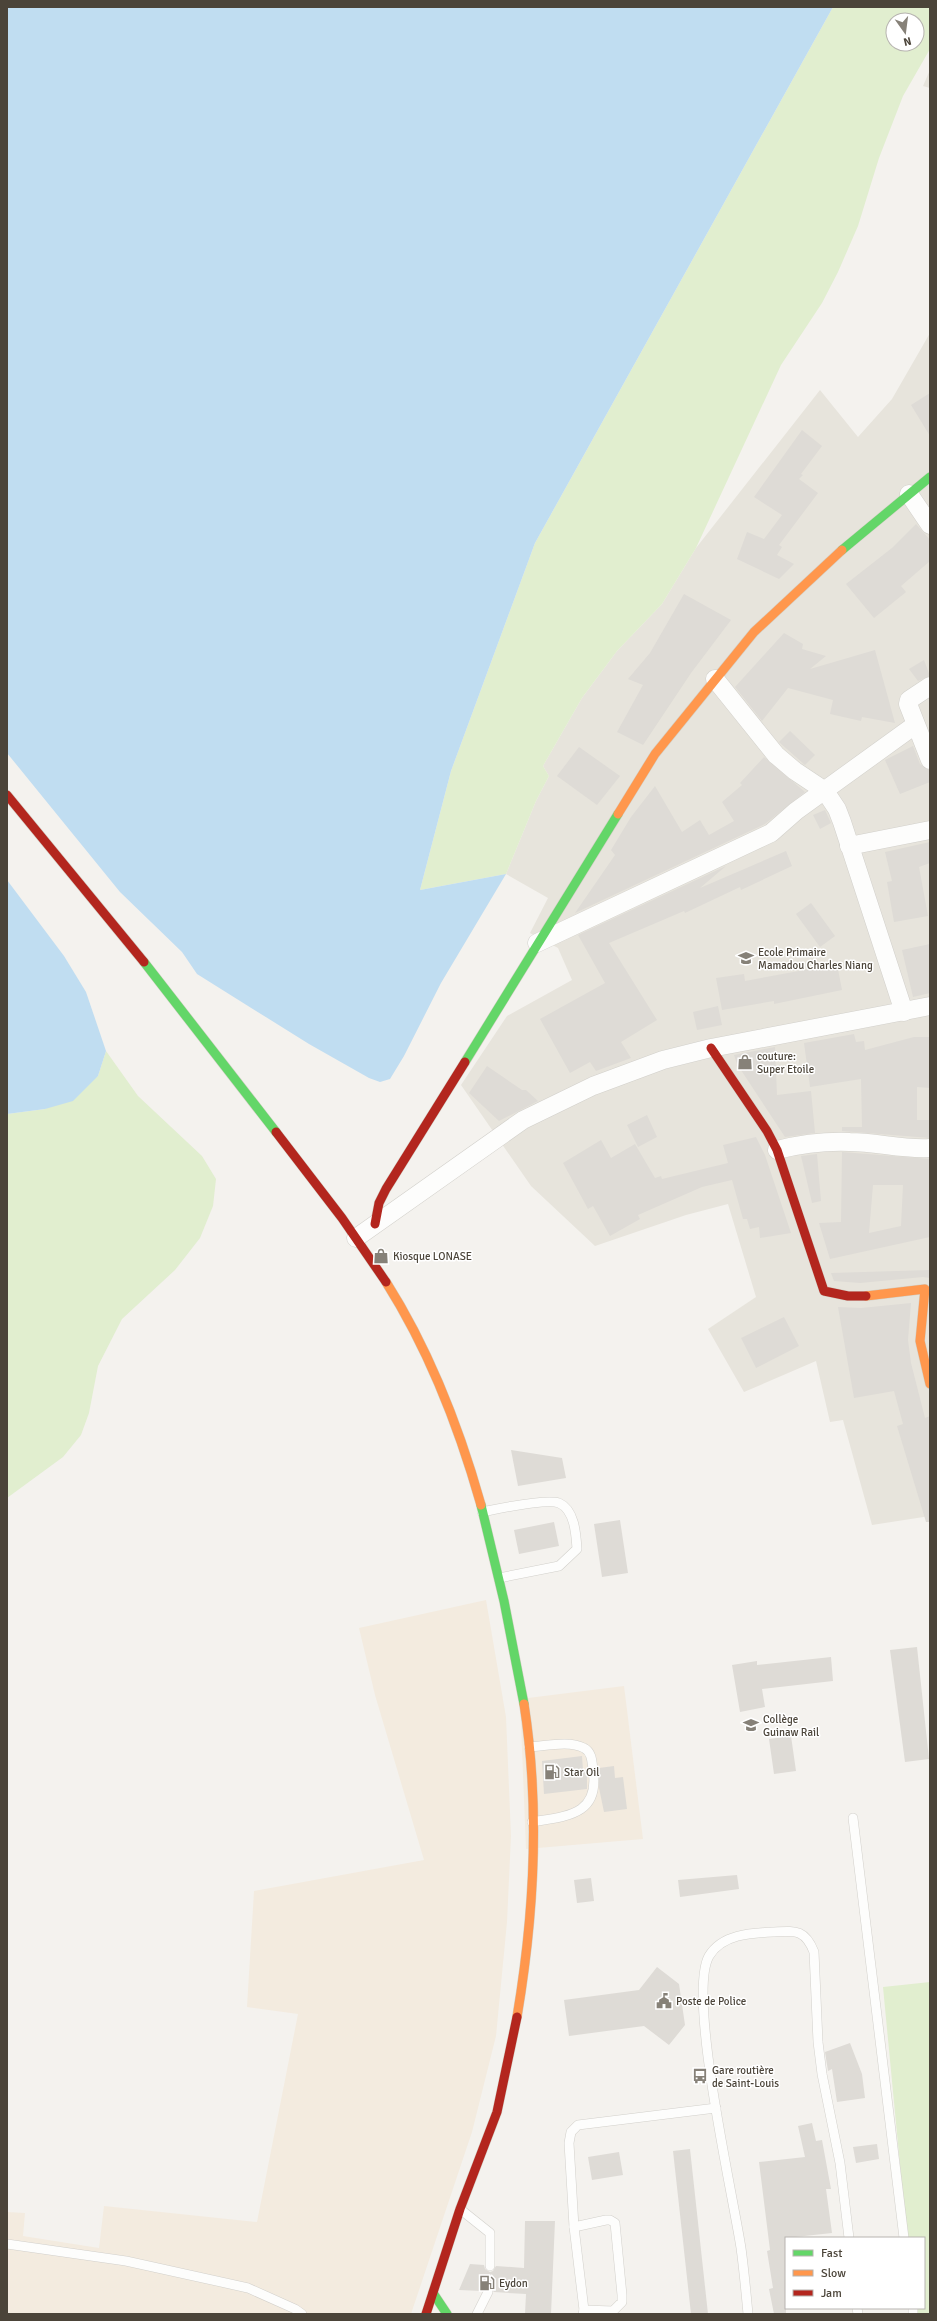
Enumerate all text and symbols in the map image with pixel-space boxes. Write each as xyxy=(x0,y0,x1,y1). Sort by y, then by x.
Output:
north arrow xyxy=(885,12,925,52)
text: N xyxy=(902,34,913,48)
place label: Ecole Primaire Mamadou Charles Niang xyxy=(758,946,873,972)
school or university icon: Ecole Primaire Mamadou Charles Niang xyxy=(737,949,755,967)
place label: couture: Super Etoile xyxy=(757,1050,814,1076)
shop icon: couture: Super Etoile xyxy=(736,1053,754,1071)
shop icon: Kiosque LONASE xyxy=(372,1247,390,1265)
place label: Kiosque LONASE xyxy=(393,1250,472,1263)
place label: Collège Guinaw Rail xyxy=(763,1713,819,1739)
school or university icon: Collège Guinaw Rail xyxy=(742,1716,760,1734)
fuel station icon: Star Oil xyxy=(543,1763,561,1781)
place label: Star Oil xyxy=(564,1766,600,1779)
public building icon: Poste de Police xyxy=(655,1992,673,2010)
place label: Poste de Police xyxy=(676,1995,746,2008)
place label: Gare routière de Saint-Louis xyxy=(712,2064,779,2090)
bus stop icon: Gare routière de Saint-Louis xyxy=(691,2067,709,2085)
legend xyxy=(785,2237,925,2309)
text: Fast xyxy=(821,2246,842,2261)
text: Slow xyxy=(821,2266,846,2281)
fuel station icon: Eydon xyxy=(478,2274,496,2292)
place label: Eydon xyxy=(499,2277,528,2290)
text: Jam xyxy=(821,2286,842,2301)

